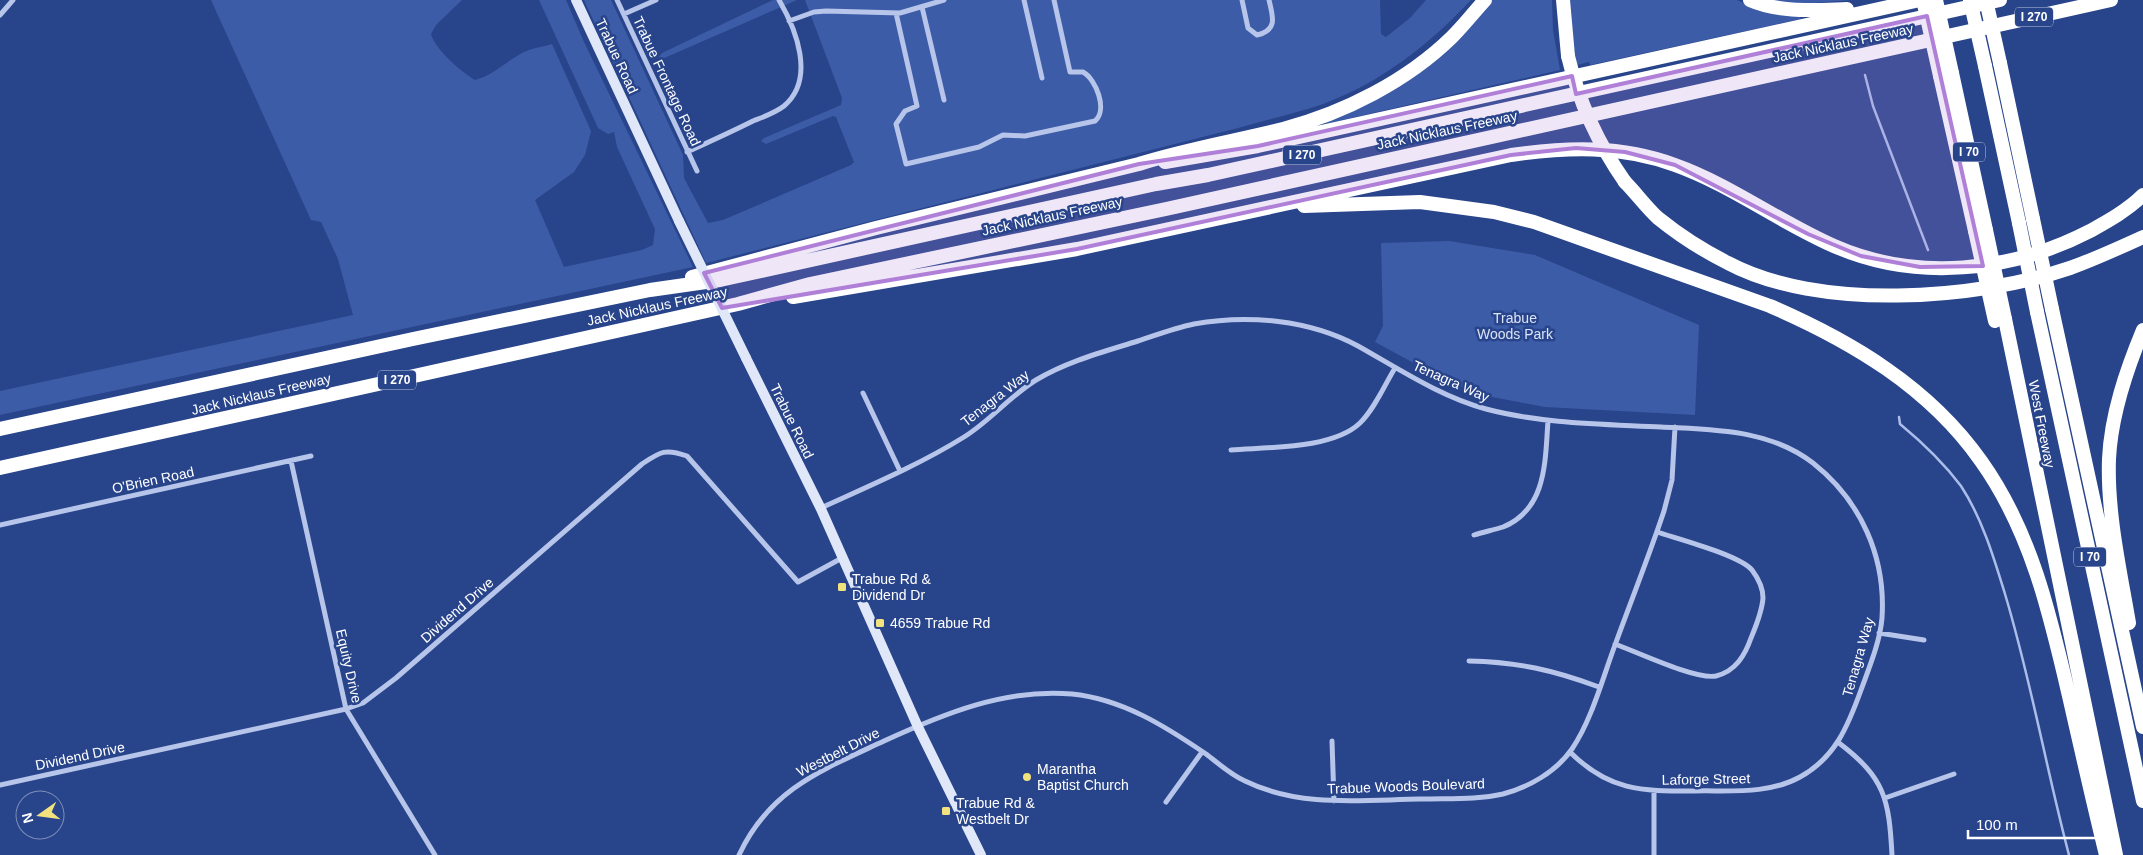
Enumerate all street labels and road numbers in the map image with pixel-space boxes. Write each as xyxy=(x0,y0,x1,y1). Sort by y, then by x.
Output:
road number: I 270 xyxy=(2015,8,2053,26)
street label: Trabue Frontage Road xyxy=(630,14,704,148)
street label: Trabue Road xyxy=(593,16,641,96)
street label: Jack Nicklaus Freeway xyxy=(1771,20,1915,66)
street label: Jack Nicklaus Freeway xyxy=(1375,107,1519,153)
road number: I 70 xyxy=(1953,142,1985,162)
road number: I 270 xyxy=(1283,146,1321,164)
street label: Jack Nicklaus Freeway xyxy=(980,193,1124,239)
street label: Jack Nicklaus Freeway xyxy=(585,283,729,329)
street label: Tenagra Way xyxy=(1410,357,1492,405)
street label: Tenagra Way xyxy=(958,366,1032,430)
street label: Jack Nicklaus Freeway xyxy=(189,370,333,418)
road number: I 270 xyxy=(378,370,416,390)
street label: West Freeway xyxy=(2026,379,2058,469)
street label: Trabue Road xyxy=(767,381,817,461)
street label: O'Brien Road xyxy=(110,463,196,497)
road number: I 70 xyxy=(2074,548,2106,566)
street label: Dividend Drive xyxy=(417,574,497,646)
street label: Tenagra Way xyxy=(1839,615,1877,699)
street label: Equity Drive xyxy=(333,627,365,705)
street label: Westbelt Drive xyxy=(794,724,882,780)
street label: Dividend Drive xyxy=(34,739,126,773)
street label: Laforge Street xyxy=(1661,770,1751,788)
street label: Trabue Woods Boulevard xyxy=(1327,775,1485,797)

